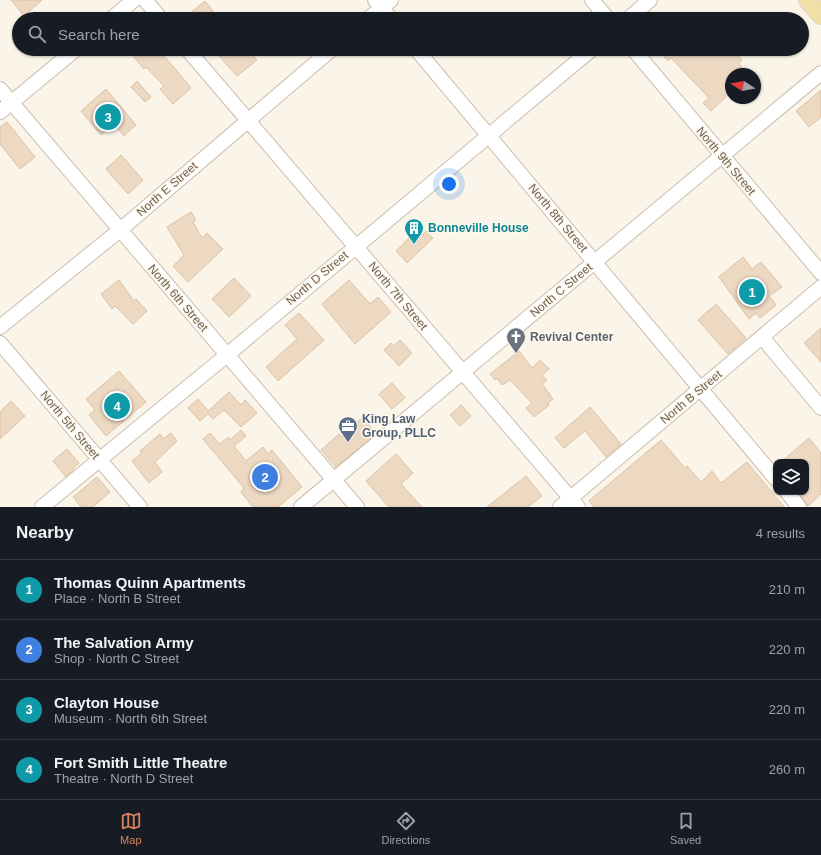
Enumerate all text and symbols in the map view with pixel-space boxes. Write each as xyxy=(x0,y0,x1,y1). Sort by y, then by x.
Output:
search box xyxy=(12,12,809,56)
icon: search xyxy=(26,23,48,45)
text: Search here xyxy=(58,26,140,43)
north arrow xyxy=(725,68,761,104)
pin: 3 xyxy=(95,102,121,132)
street label: North 9th Street xyxy=(693,124,759,198)
street label: North E Street xyxy=(134,158,201,219)
your location xyxy=(439,174,459,194)
street label: North 8th Street xyxy=(525,181,591,255)
building icon: Bonneville House xyxy=(403,217,425,245)
place label: Bonneville House xyxy=(428,221,529,235)
street label: North D Street xyxy=(283,248,351,308)
street label: North 7th Street xyxy=(365,259,431,333)
street label: North C Street xyxy=(527,260,595,320)
street label: North 6th Street xyxy=(145,261,212,335)
pin: 1 xyxy=(739,277,765,307)
church icon: Revival Center xyxy=(505,326,527,354)
place label: Revival Center xyxy=(530,330,614,344)
street label: North B Street xyxy=(657,367,725,427)
street label: North 5th Street xyxy=(37,388,103,462)
pin: 4 xyxy=(104,391,130,421)
place label: King Law Group, PLLC xyxy=(362,412,436,440)
office icon: King Law Group, PLLC xyxy=(337,415,359,443)
map controls xyxy=(773,459,809,495)
button: layers xyxy=(773,459,809,495)
pin: 2 xyxy=(252,462,278,492)
text: Nearby xyxy=(16,523,74,542)
text: 4 results xyxy=(756,526,805,541)
text: Thomas Quinn Apartments xyxy=(54,574,246,591)
text: 1 xyxy=(25,582,33,597)
text: 210 m xyxy=(769,582,805,597)
text: Place · North B Street xyxy=(54,591,180,606)
text: The Salvation Army xyxy=(54,634,193,651)
text: 2 xyxy=(25,642,33,657)
text: 220 m xyxy=(769,642,805,657)
text: Shop · North C Street xyxy=(54,651,179,666)
text: Clayton House xyxy=(54,694,159,711)
text: 3 xyxy=(25,702,33,717)
text: 220 m xyxy=(769,702,805,717)
text: Museum · North 6th Street xyxy=(54,711,207,726)
text: Fort Smith Little Theatre xyxy=(54,754,227,771)
text: 4 xyxy=(25,762,33,777)
text: 260 m xyxy=(769,762,805,777)
text: Theatre · North D Street xyxy=(54,771,193,786)
tab: Map xyxy=(120,810,142,846)
tab: Directions xyxy=(381,810,430,846)
tab: Saved xyxy=(670,810,701,846)

